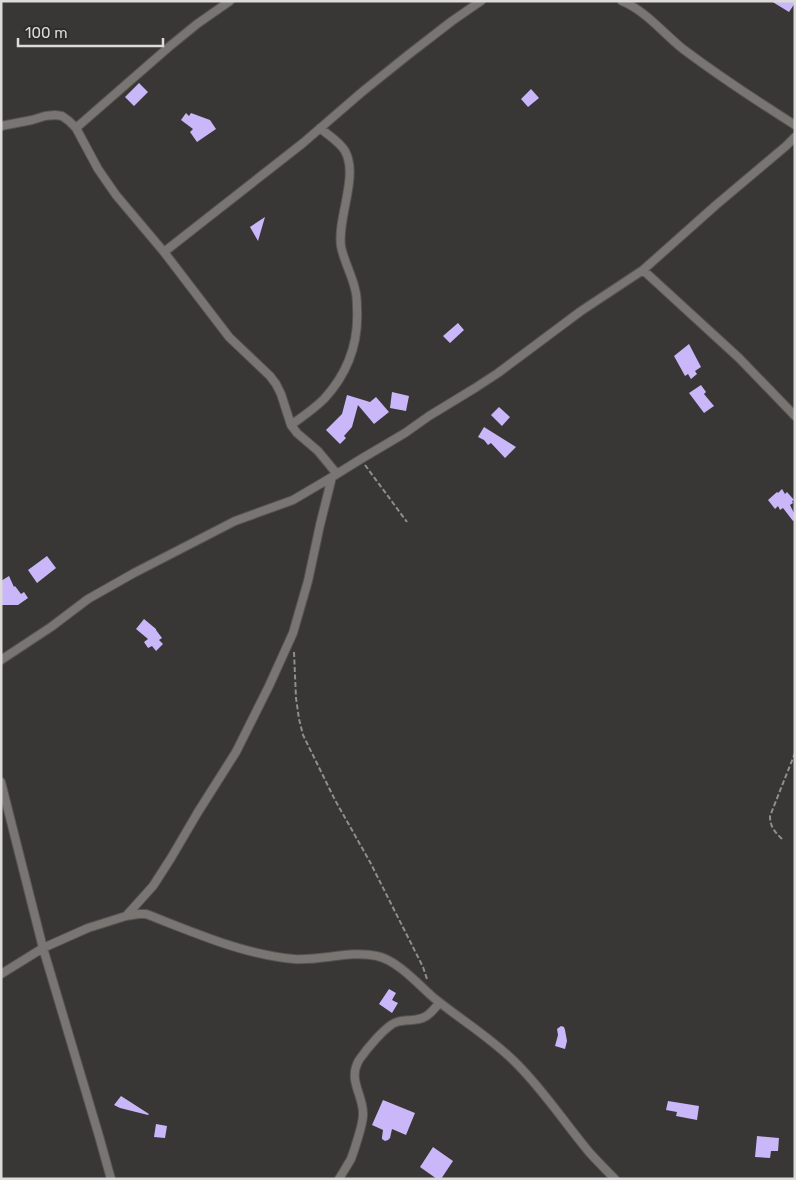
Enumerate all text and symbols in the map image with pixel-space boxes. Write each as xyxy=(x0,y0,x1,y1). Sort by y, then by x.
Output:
scale bar xyxy=(18,15,162,47)
text: 100 m xyxy=(25,24,67,42)

